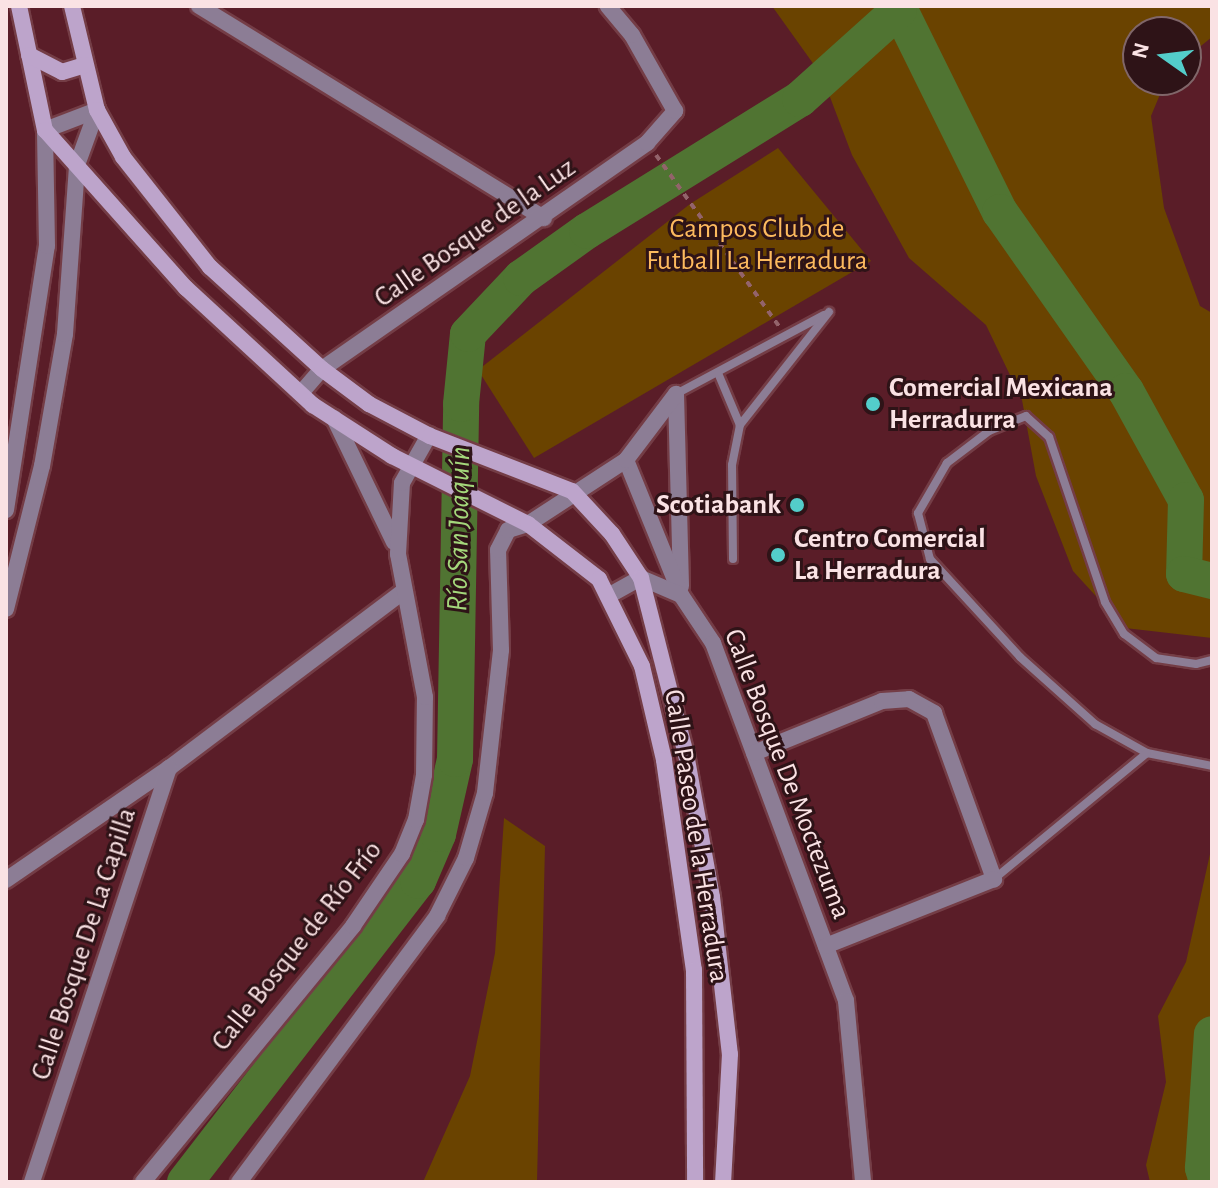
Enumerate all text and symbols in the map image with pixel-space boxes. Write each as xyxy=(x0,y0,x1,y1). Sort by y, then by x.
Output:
north arrow xyxy=(1122,16,1202,96)
text: N xyxy=(1128,41,1153,61)
street label: Calle Bosque de la Luz xyxy=(368,151,582,315)
park label: Campos Club de Futball La Herradura xyxy=(646,212,868,278)
place label: Comercial Mexicana Herradurra xyxy=(889,371,1113,437)
marker: Comercial Mexicana Herradurra xyxy=(864,395,882,413)
water label: Río San Joaquín xyxy=(440,446,478,612)
place label: Scotiabank xyxy=(656,488,781,522)
marker: Scotiabank xyxy=(788,496,806,514)
place label: Centro Comercial La Herradura xyxy=(794,522,985,588)
marker: Centro Comercial La Herradura xyxy=(769,546,787,564)
street label: Calle Bosque De Moctezuma xyxy=(716,624,858,924)
street label: Calle Paseo de la Herradura xyxy=(656,687,736,985)
street label: Calle Bosque De La Capilla xyxy=(24,804,144,1084)
street label: Calle Bosque de Río Frío xyxy=(205,834,389,1058)

